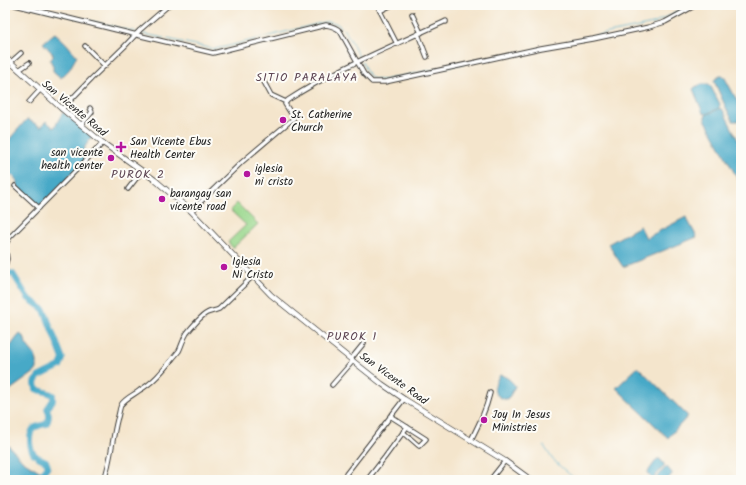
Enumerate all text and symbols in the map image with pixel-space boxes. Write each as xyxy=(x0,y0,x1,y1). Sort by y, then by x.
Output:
district label: SITIO PARALAYA xyxy=(256,68,358,87)
street label: San Vicente Road xyxy=(37,76,112,142)
place label: St. Catherine Church xyxy=(291,106,352,137)
marker: St. Catherine Church xyxy=(278,115,288,125)
place label: San Vicente Ebus Health Center xyxy=(130,133,212,164)
marker: San Vicente Ebus Health Center xyxy=(115,141,127,153)
place label: san vicente health center xyxy=(41,144,104,175)
marker: san vicente health center xyxy=(106,153,116,163)
place label: iglesia ni cristo xyxy=(255,160,293,191)
district label: PUROK 2 xyxy=(111,165,165,184)
marker: iglesia ni cristo xyxy=(242,169,252,179)
place label: barangay san vicente road xyxy=(170,185,231,216)
marker: barangay san vicente road xyxy=(157,194,167,204)
place label: Iglesia Ni Cristo xyxy=(232,253,273,284)
marker: Iglesia Ni Cristo xyxy=(219,262,229,272)
district label: PUROK 1 xyxy=(327,327,377,346)
street label: San Vicente Road xyxy=(355,348,432,410)
place label: Joy In Jesus Ministries xyxy=(492,406,550,437)
marker: Joy In Jesus Ministries xyxy=(479,415,489,425)

